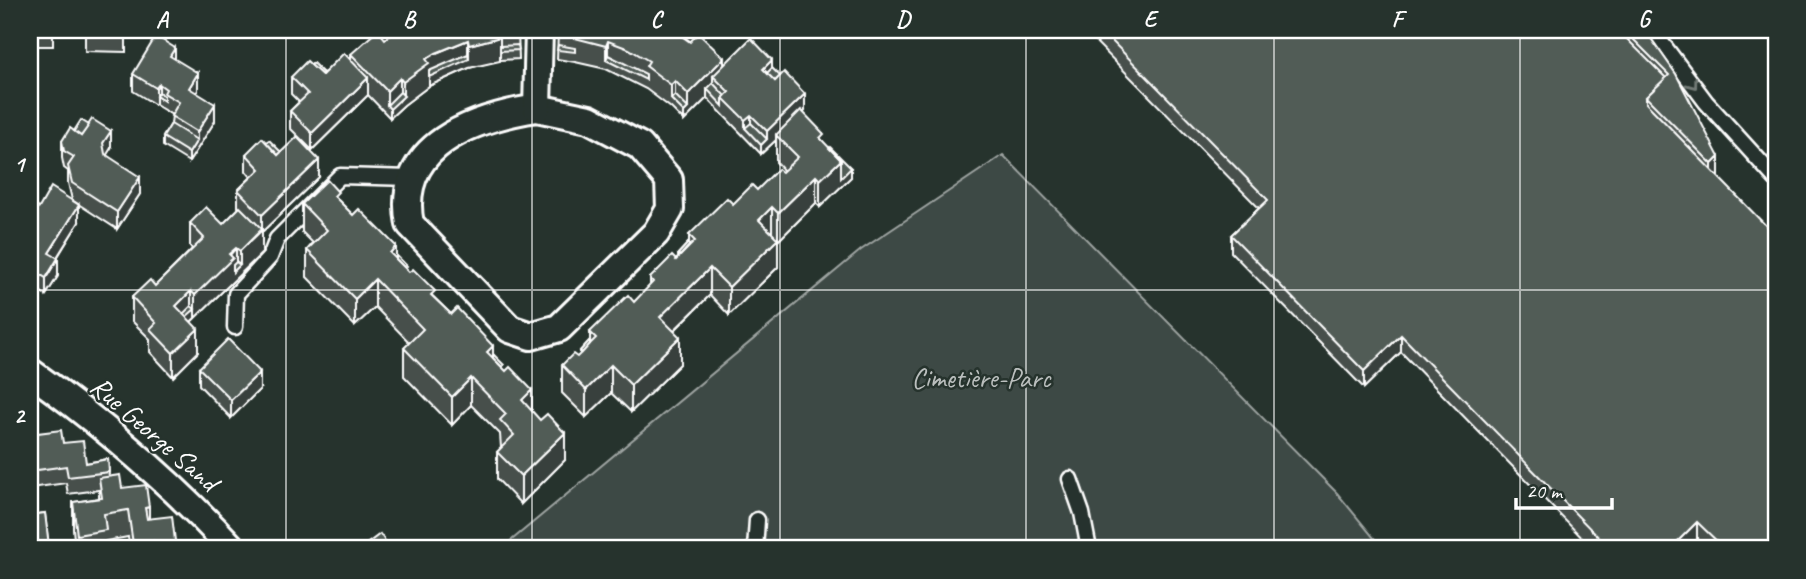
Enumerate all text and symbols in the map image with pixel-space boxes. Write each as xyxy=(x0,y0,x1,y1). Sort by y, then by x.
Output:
text: A xyxy=(156,5,170,34)
text: B xyxy=(403,5,417,34)
text: C xyxy=(651,5,665,34)
text: D xyxy=(896,5,912,34)
text: E xyxy=(1144,5,1160,34)
text: F xyxy=(1392,5,1408,34)
text: G xyxy=(1638,5,1653,34)
one-way arrow xyxy=(1685,76,1697,89)
text: 1 xyxy=(14,150,27,179)
park label: Cimetière-Parc xyxy=(911,360,1052,395)
street label: Rue George Sand xyxy=(84,368,229,501)
text: 2 xyxy=(14,401,27,430)
scale bar xyxy=(1516,467,1612,511)
text: 20 m xyxy=(1526,478,1564,504)

